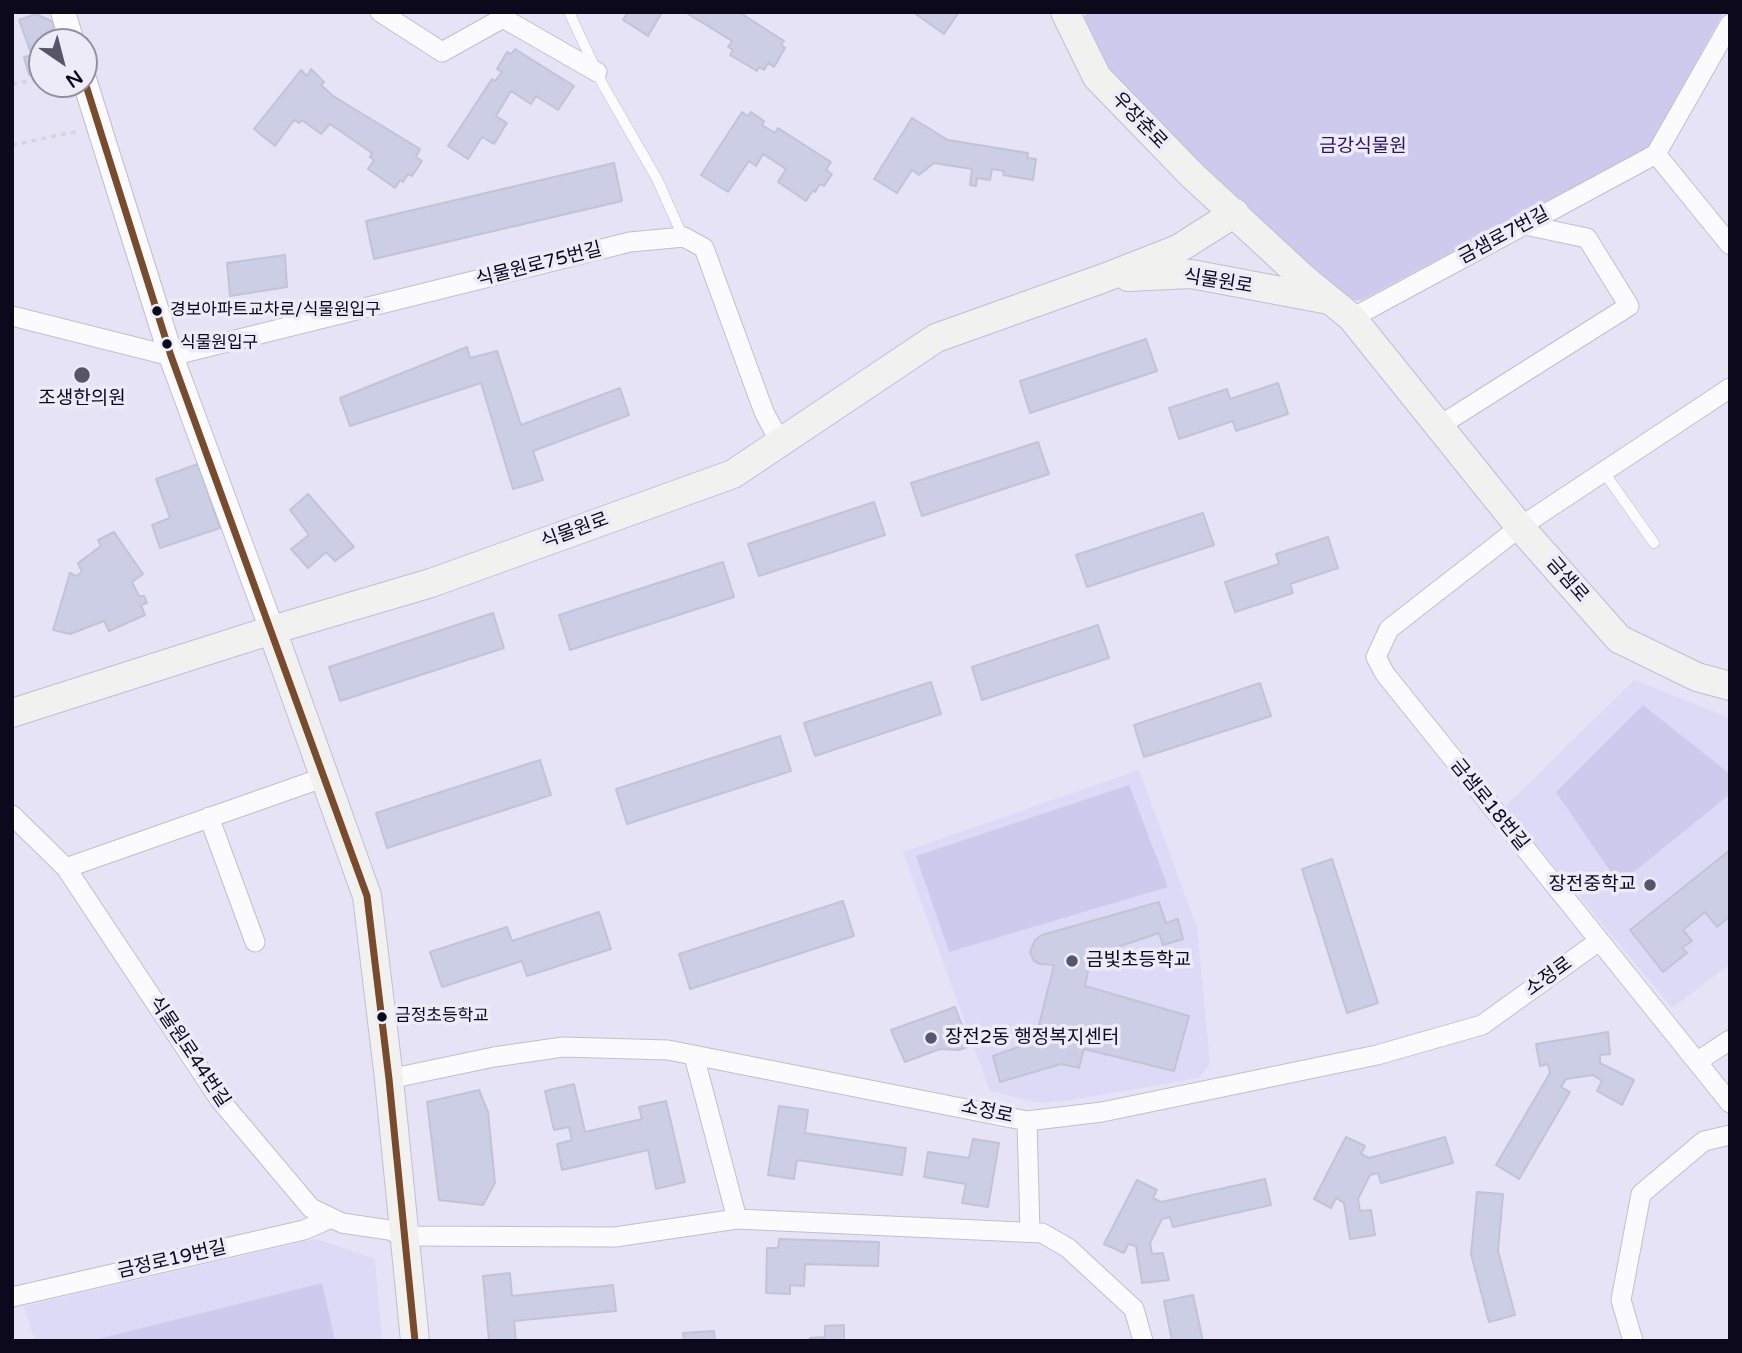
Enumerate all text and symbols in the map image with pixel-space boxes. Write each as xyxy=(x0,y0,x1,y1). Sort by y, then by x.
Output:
north arrow xyxy=(28,28,98,98)
text: N xyxy=(61,65,86,92)
street label: 우장춘로 xyxy=(1107,88,1171,154)
park label: 금강식물원 xyxy=(1319,136,1407,158)
street label: 금샘로7번길 xyxy=(1455,203,1553,269)
street label: 식물원로75번길 xyxy=(474,238,604,292)
street label: 식물원로 xyxy=(1182,265,1254,299)
place label: 경보아파트교차로/식물원입구 xyxy=(170,301,381,321)
marker: 경보아파트교차로/식물원입구 xyxy=(150,304,164,318)
place label: 식물원입구 xyxy=(180,334,258,354)
marker: 식물원입구 xyxy=(160,337,174,351)
marker: 조생한의원 xyxy=(72,365,92,385)
place label: 조생한의원 xyxy=(38,388,126,410)
street label: 식물원로 xyxy=(538,508,612,554)
street label: 금샘로 xyxy=(1541,553,1593,607)
street label: 금샘로18번길 xyxy=(1445,755,1533,855)
place label: 장전중학교 xyxy=(1549,874,1636,896)
marker: 장전중학교 xyxy=(1642,877,1658,893)
place label: 금빛초등학교 xyxy=(1086,950,1191,972)
street label: 소정로 xyxy=(1521,952,1577,1002)
marker: 금빛초등학교 xyxy=(1064,953,1080,969)
street label: 식물원로44번길 xyxy=(144,992,234,1112)
place label: 금정초등학교 xyxy=(395,1007,489,1027)
marker: 금정초등학교 xyxy=(375,1010,389,1024)
place label: 장전2동 행정복지센터 xyxy=(945,1027,1119,1049)
marker: 장전2동 행정복지센터 xyxy=(923,1030,939,1046)
street label: 소정로 xyxy=(959,1095,1015,1129)
street label: 금정로19번길 xyxy=(115,1236,229,1284)

